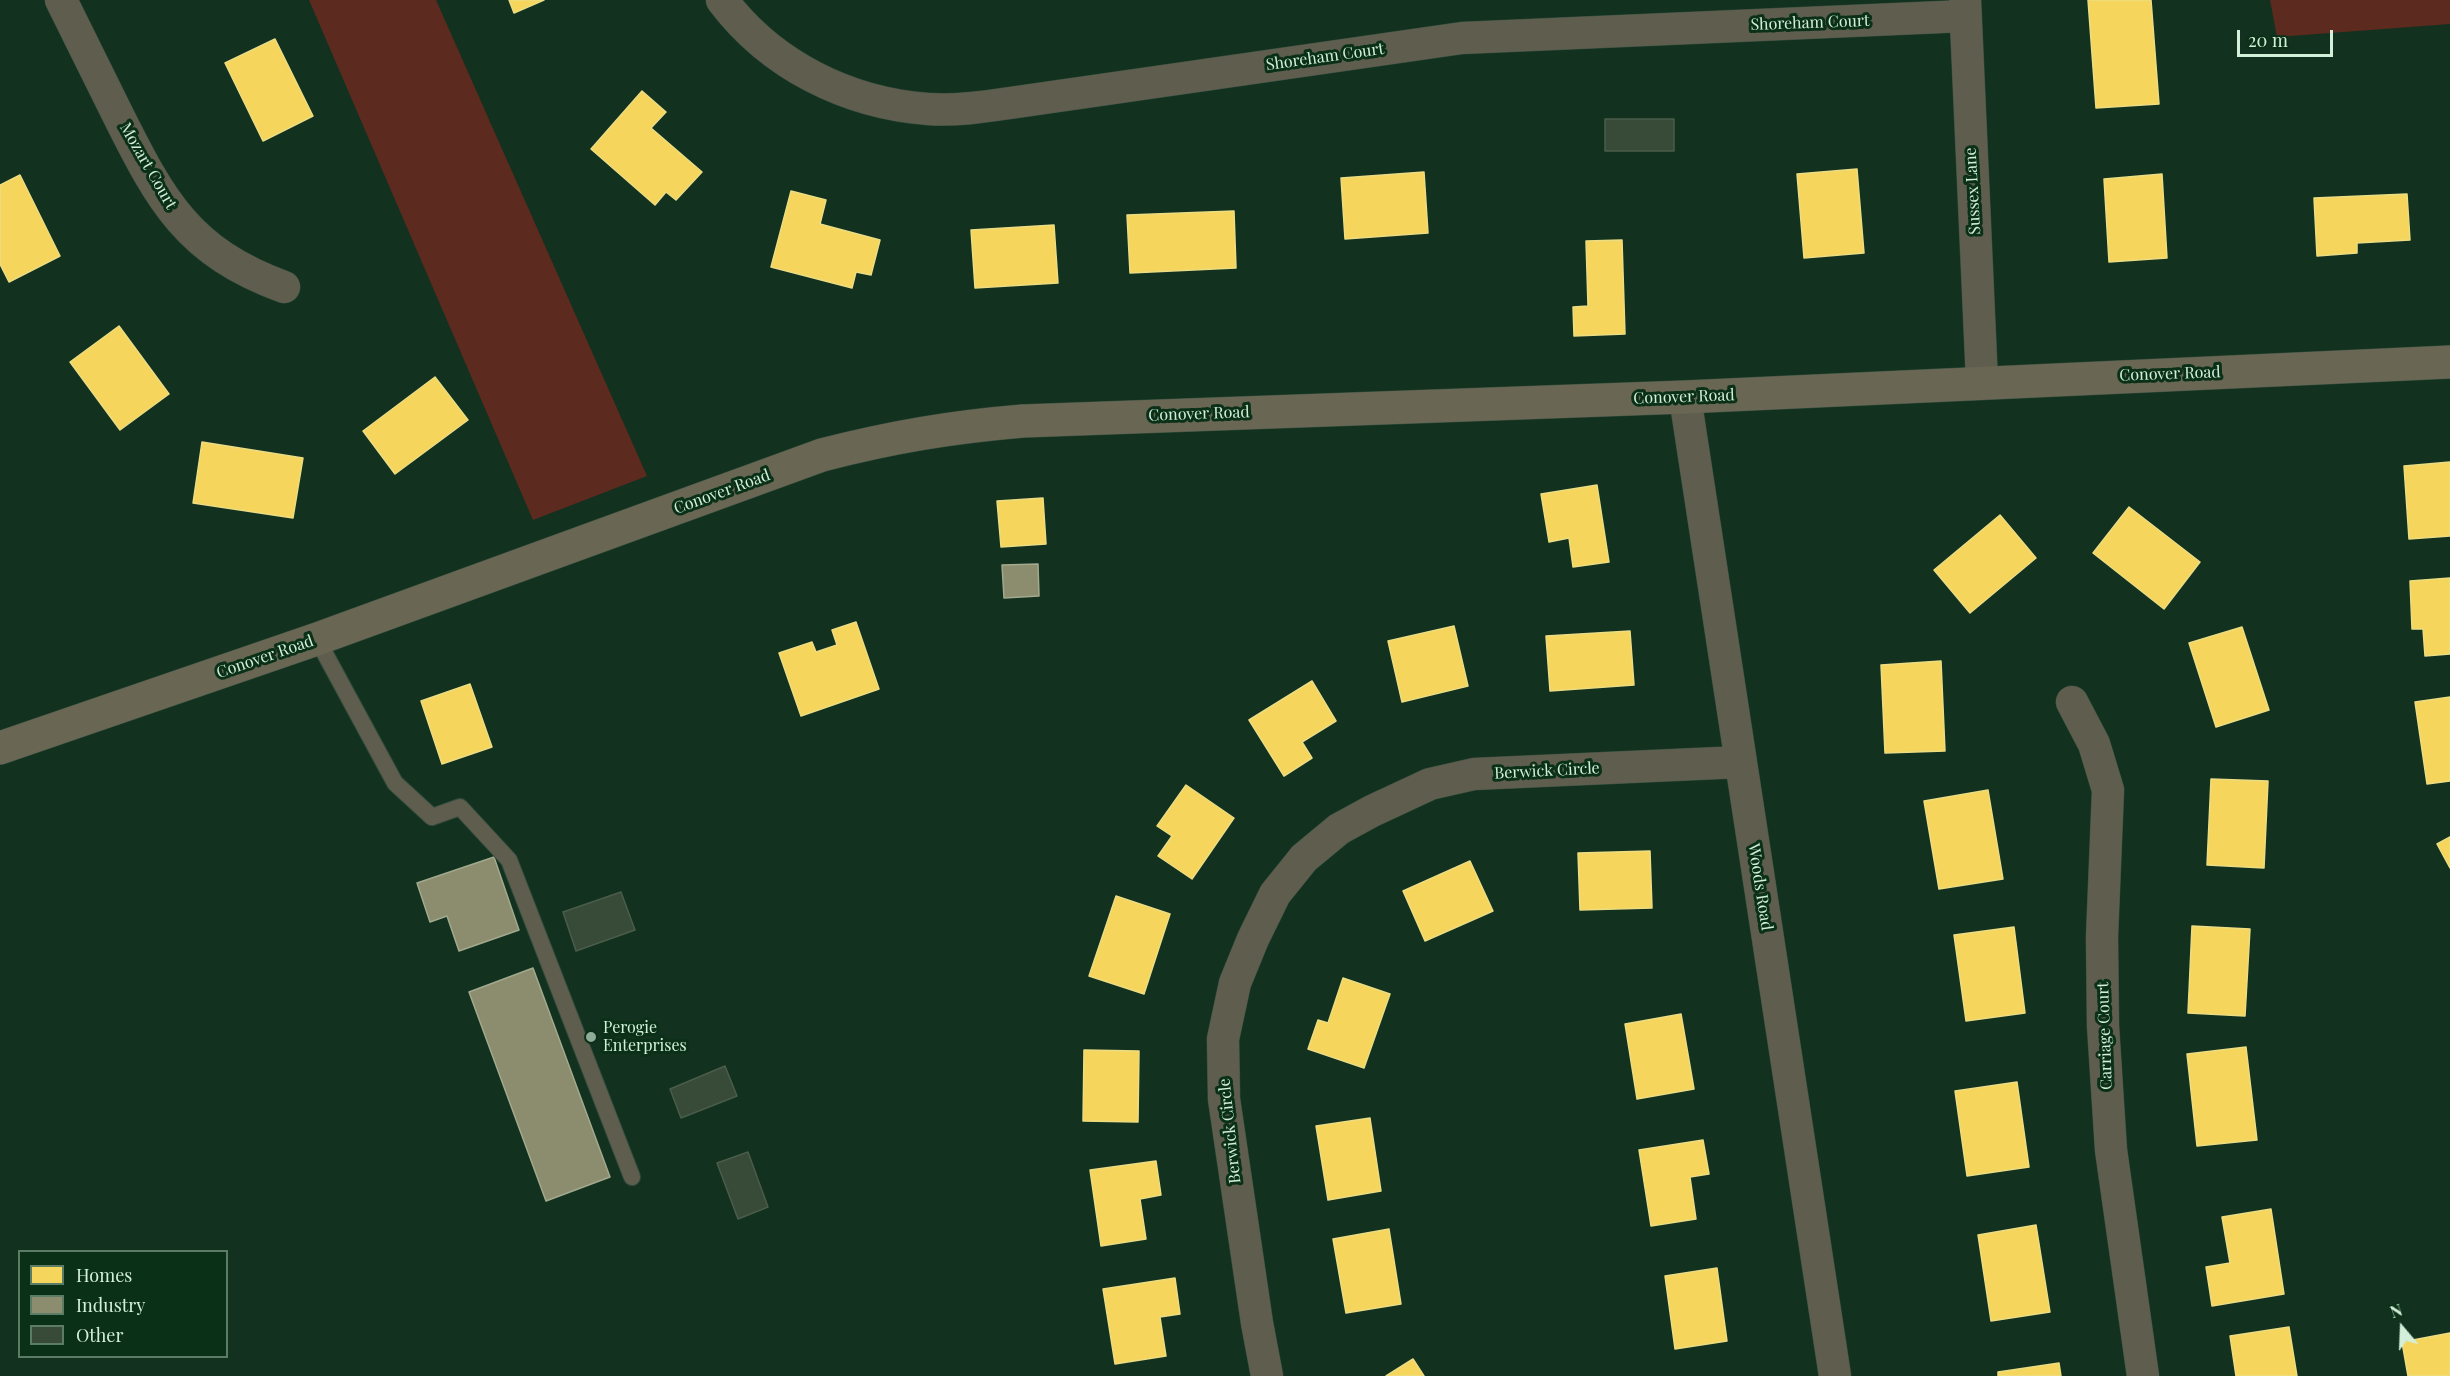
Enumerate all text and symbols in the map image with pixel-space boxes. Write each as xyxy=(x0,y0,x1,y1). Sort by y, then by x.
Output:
street label: Shoreham Court xyxy=(1750,11,1870,35)
scale bar xyxy=(2240,18,2336,56)
text: 20 m xyxy=(2248,28,2288,52)
street label: Shoreham Court xyxy=(1265,39,1385,75)
street label: Mozart Court xyxy=(116,119,180,213)
street label: Sussex Lane xyxy=(1961,147,1985,235)
street label: Conover Road xyxy=(2119,363,2221,385)
street label: Conover Road xyxy=(1633,386,1735,408)
street label: Conover Road xyxy=(1148,403,1250,425)
street label: Conover Road xyxy=(671,466,773,518)
street label: Conover Road xyxy=(214,631,316,683)
street label: Berwick Circle xyxy=(1494,759,1600,783)
street label: Woods Road xyxy=(1744,842,1776,932)
street label: Carriage Court xyxy=(2094,982,2116,1090)
place label: Perogie Enterprises xyxy=(603,1018,687,1056)
marker: Perogie Enterprises xyxy=(584,1030,598,1044)
street label: Berwick Circle xyxy=(1215,1078,1245,1184)
legend xyxy=(18,1250,228,1358)
text: Homes xyxy=(76,1263,132,1287)
text: Industry xyxy=(76,1293,145,1317)
north arrow xyxy=(2372,1298,2432,1358)
text: N xyxy=(2387,1299,2405,1322)
text: Other xyxy=(76,1323,123,1347)

